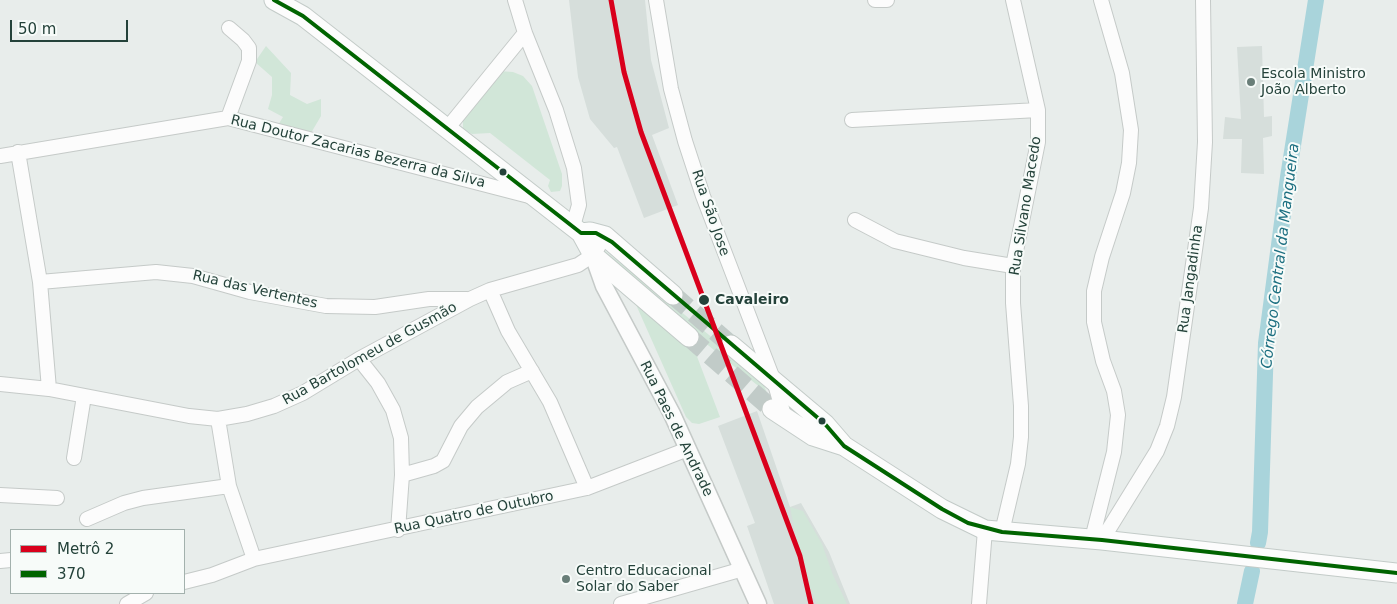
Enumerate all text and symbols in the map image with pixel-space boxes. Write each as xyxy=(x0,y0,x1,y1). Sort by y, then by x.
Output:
scale bar xyxy=(12,10,130,42)
text: 50 m xyxy=(18,20,56,38)
place label: Escola Ministro João Alberto xyxy=(1261,66,1366,98)
marker: Escola Ministro João Alberto xyxy=(1245,76,1257,88)
street label: Rua Doutor Zacarias Bezerra da Silva xyxy=(229,112,487,192)
street label: Rua Silvano Macedo xyxy=(1007,135,1045,277)
water label: Córrego Central da Mangueira xyxy=(1258,142,1304,370)
unlabelled marker xyxy=(498,167,508,177)
street label: Rua São Jose xyxy=(687,168,733,258)
street label: Rua Jangadinha xyxy=(1175,224,1207,334)
street label: Rua das Vertentes xyxy=(191,267,319,313)
place label: Cavaleiro xyxy=(715,292,789,308)
marker: Cavaleiro xyxy=(697,293,711,307)
street label: Rua Bartolomeu de Gusmão xyxy=(280,299,460,409)
street label: Rua Paes de Andrade xyxy=(636,358,716,500)
unlabelled marker xyxy=(817,416,827,426)
street label: Rua Quatro de Outubro xyxy=(393,488,555,538)
legend xyxy=(10,529,185,594)
text: Metrô 2 xyxy=(57,540,114,558)
place label: Centro Educacional Solar do Saber xyxy=(576,563,712,596)
text: 370 xyxy=(57,565,86,583)
marker: Centro Educacional Solar do Saber xyxy=(560,573,572,585)

